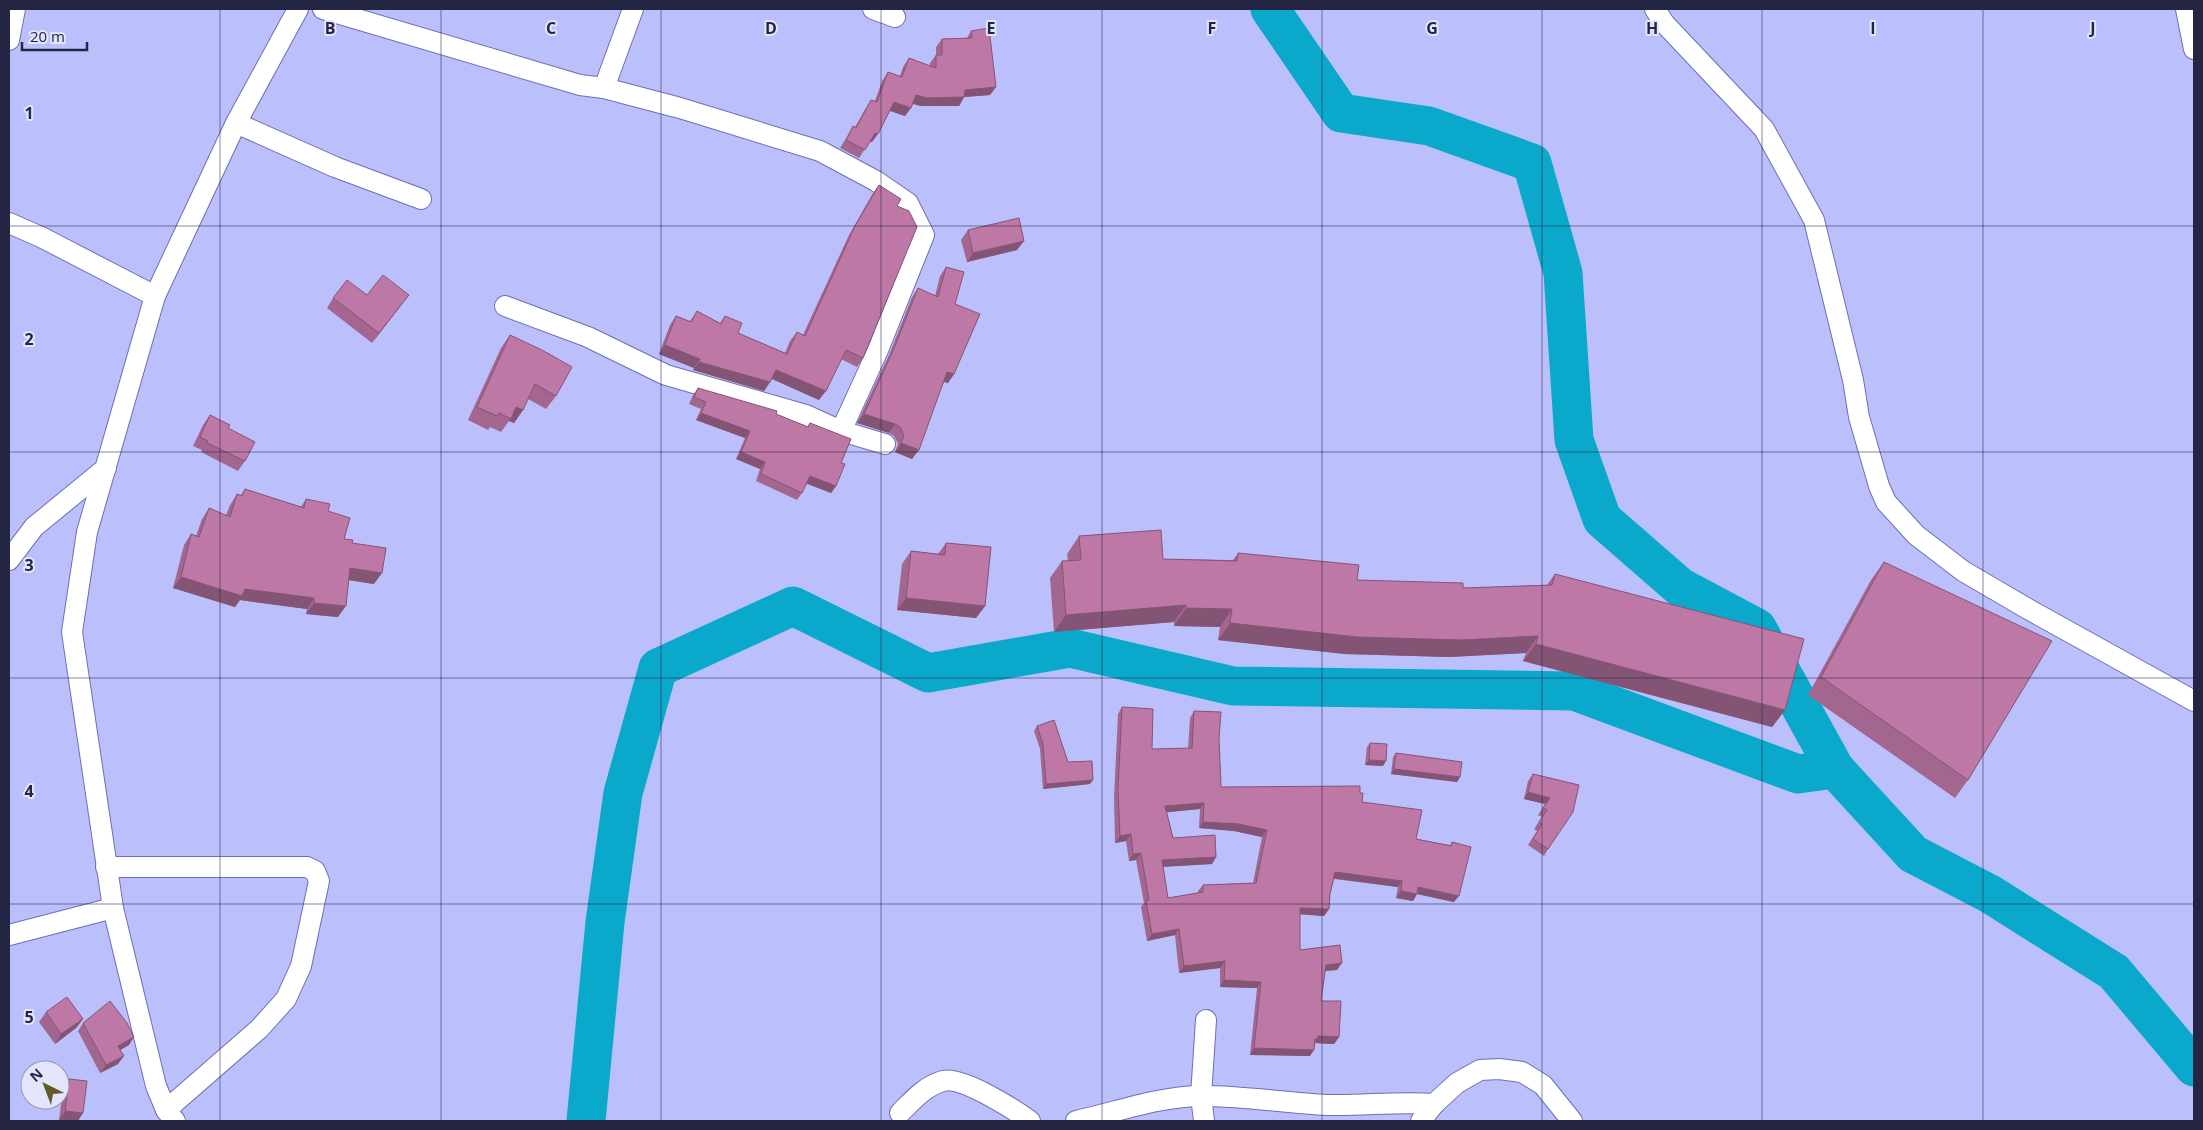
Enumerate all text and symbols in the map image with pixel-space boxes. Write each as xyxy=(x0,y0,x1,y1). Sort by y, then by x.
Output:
text: B xyxy=(325,17,335,39)
text: C xyxy=(546,17,556,39)
text: D xyxy=(765,17,777,39)
text: E xyxy=(987,17,996,39)
text: F xyxy=(1208,17,1216,39)
text: G xyxy=(1426,17,1438,39)
text: H xyxy=(1646,17,1658,39)
text: I xyxy=(1870,17,1876,39)
text: J xyxy=(2088,17,2096,39)
scale bar xyxy=(22,20,88,52)
text: 20 m xyxy=(30,26,65,46)
text: 1 xyxy=(24,102,34,124)
text: 2 xyxy=(24,328,34,350)
text: 3 xyxy=(24,554,34,576)
text: 4 xyxy=(24,780,34,802)
text: 5 xyxy=(24,1006,34,1028)
north arrow xyxy=(20,1060,70,1110)
text: N xyxy=(25,1064,47,1086)

